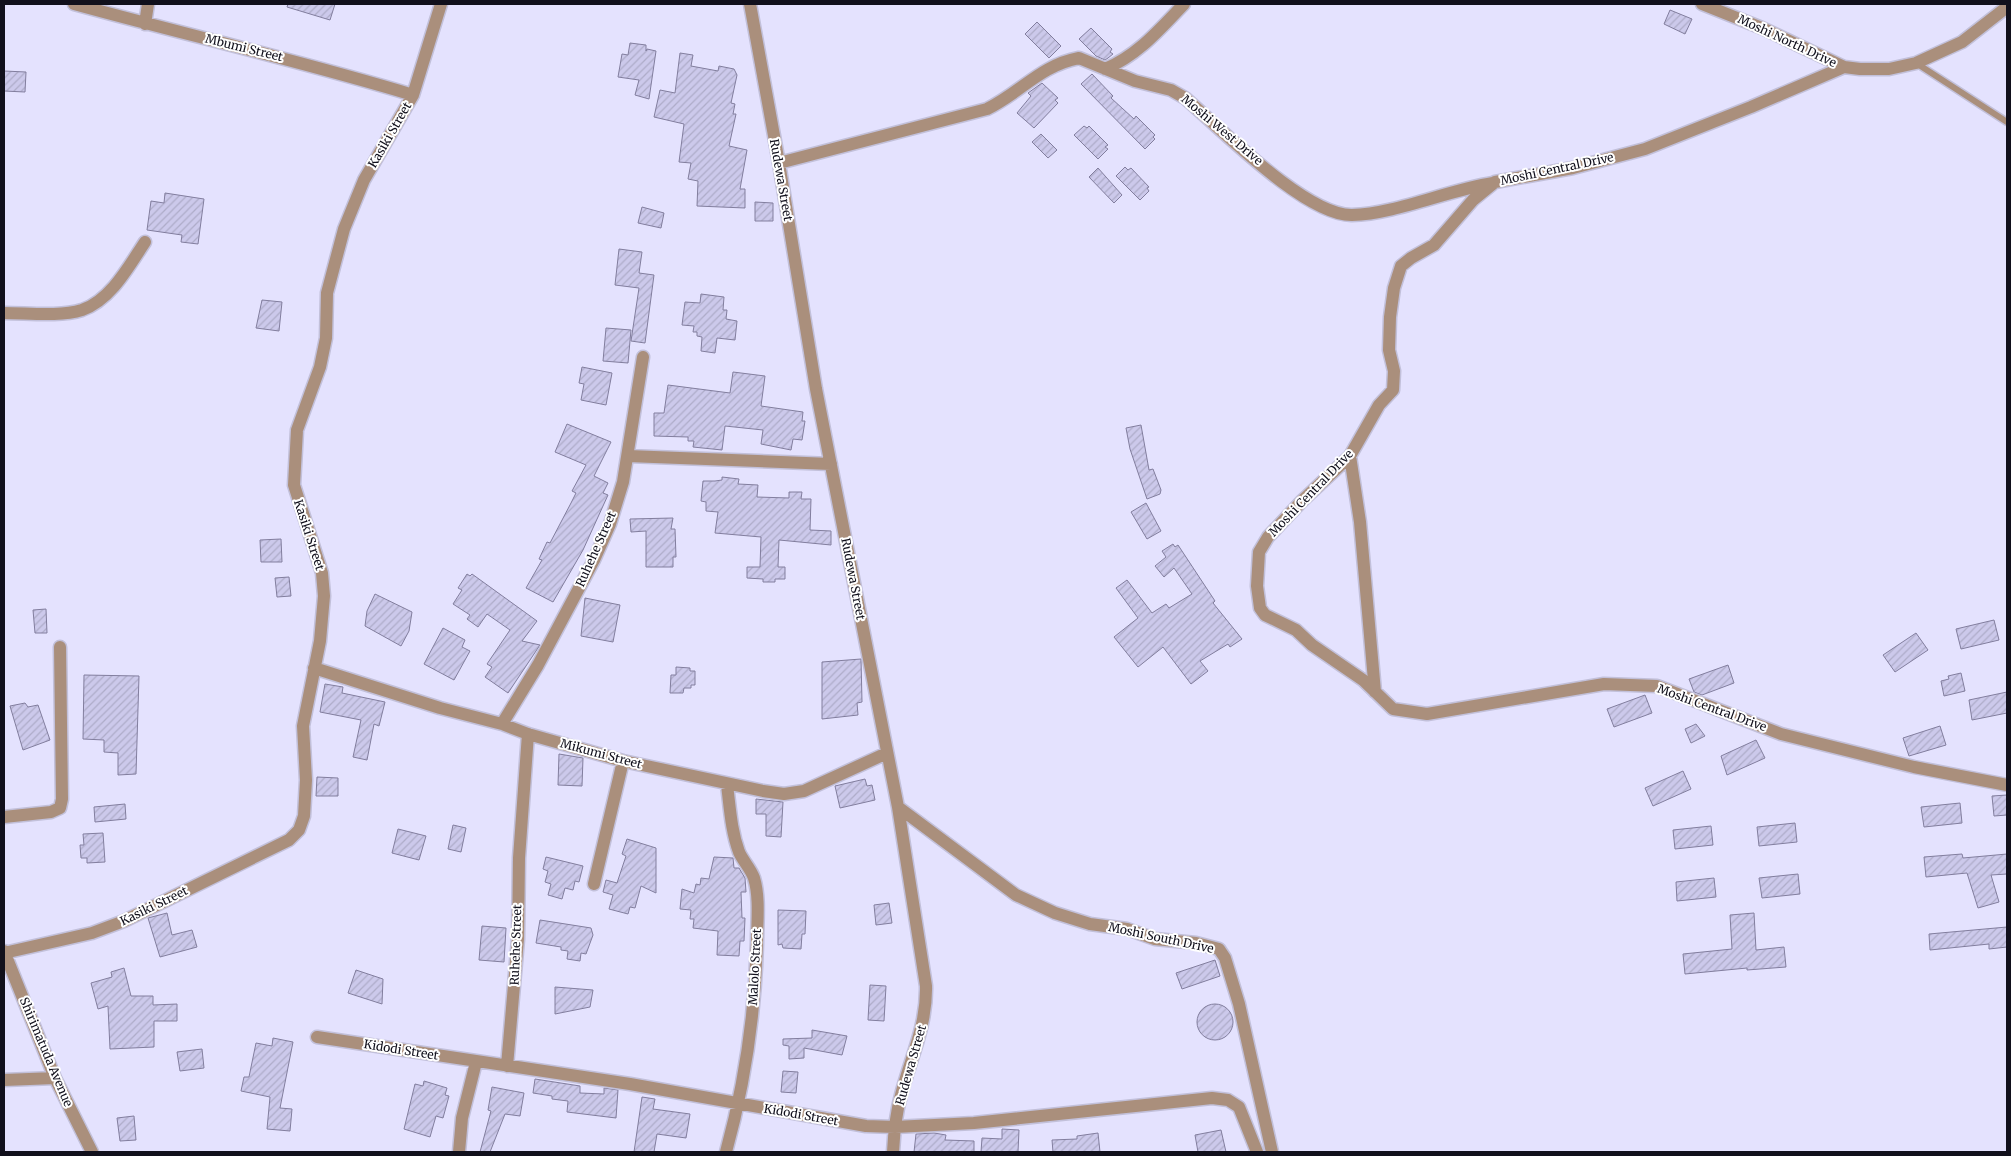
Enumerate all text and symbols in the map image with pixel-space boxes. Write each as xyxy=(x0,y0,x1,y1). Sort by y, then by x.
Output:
street label: Moshi North Drive xyxy=(1735,11,1839,70)
street label: Mbumi Street xyxy=(204,31,285,64)
street label: Moshi West Drive xyxy=(1179,91,1266,168)
street label: Kasiki Street xyxy=(365,99,415,170)
street label: Rudewa Street xyxy=(767,138,796,222)
street label: Moshi Central Drive xyxy=(1499,149,1615,188)
street label: Moshi Central Drive xyxy=(1265,446,1356,539)
street label: Kasiki Street xyxy=(291,498,328,572)
street label: Ruhehe Street xyxy=(572,508,619,589)
street label: Rudewa Street xyxy=(838,537,869,621)
street label: Moshi Central Drive xyxy=(1656,681,1769,734)
street label: Mikumi Street xyxy=(559,735,644,772)
street label: Kasiki Street xyxy=(117,883,190,928)
street label: Ruhehe Street xyxy=(507,904,524,986)
street label: Moshi South Drive xyxy=(1107,919,1215,956)
street label: Malolo Street xyxy=(745,928,764,1006)
street label: Shirimatuda Avenue xyxy=(17,995,76,1109)
street label: Rudewa Street xyxy=(892,1023,929,1107)
street label: Kidodi Street xyxy=(363,1036,440,1063)
street label: Kidodi Street xyxy=(763,1101,840,1128)

